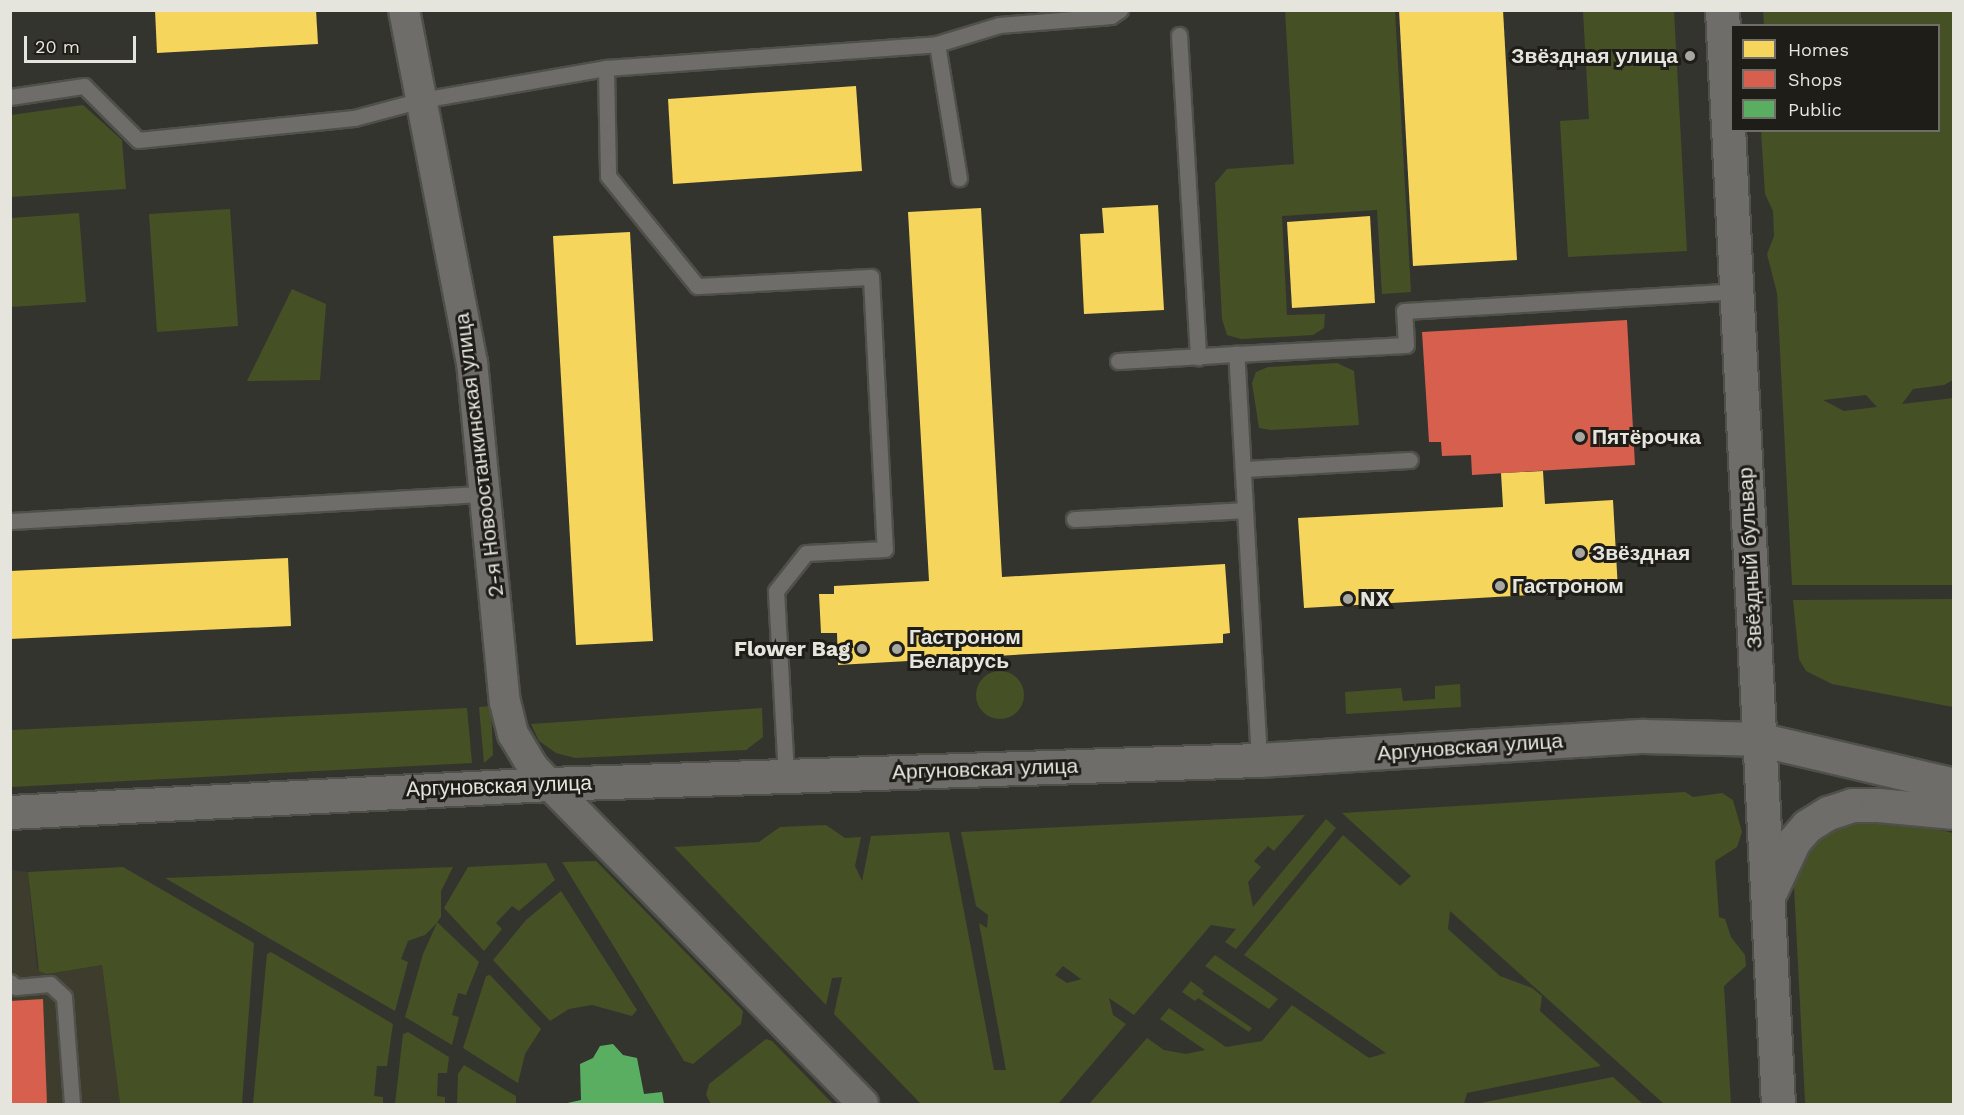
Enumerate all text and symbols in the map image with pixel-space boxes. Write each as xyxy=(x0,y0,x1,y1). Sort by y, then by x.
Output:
scale bar xyxy=(27,24,140,62)
legend xyxy=(1730,24,1940,132)
text: 20 m xyxy=(35,36,80,57)
text: Homes xyxy=(1788,39,1849,60)
place label: Звёздная улица xyxy=(1511,43,1678,69)
marker: Звёздная улица xyxy=(1683,49,1697,63)
text: Shops xyxy=(1788,69,1842,90)
text: Public xyxy=(1788,99,1842,120)
street label: 2-я Новоостанкинская улица xyxy=(449,312,509,598)
place label: Пятёрочка xyxy=(1592,424,1701,450)
marker: Пятёрочка xyxy=(1573,430,1587,444)
street label: Звёздный бульвар xyxy=(1733,467,1767,649)
place label: Звёздная xyxy=(1592,540,1690,566)
marker: Звёздная xyxy=(1573,546,1587,560)
place label: Гастроном xyxy=(1512,573,1624,599)
marker: Гастроном xyxy=(1493,579,1507,593)
place label: NX xyxy=(1360,586,1389,612)
marker: NX xyxy=(1341,592,1355,606)
place label: Гастроном Беларусь xyxy=(909,624,1021,674)
place label: Flower Bag xyxy=(734,636,850,662)
marker: Flower Bag xyxy=(855,642,869,656)
marker: Гастроном Беларусь xyxy=(890,642,904,656)
street label: Аргуновская улица xyxy=(1376,728,1564,766)
street label: Аргуновская улица xyxy=(892,753,1078,785)
street label: Аргуновская улица xyxy=(406,770,592,802)

